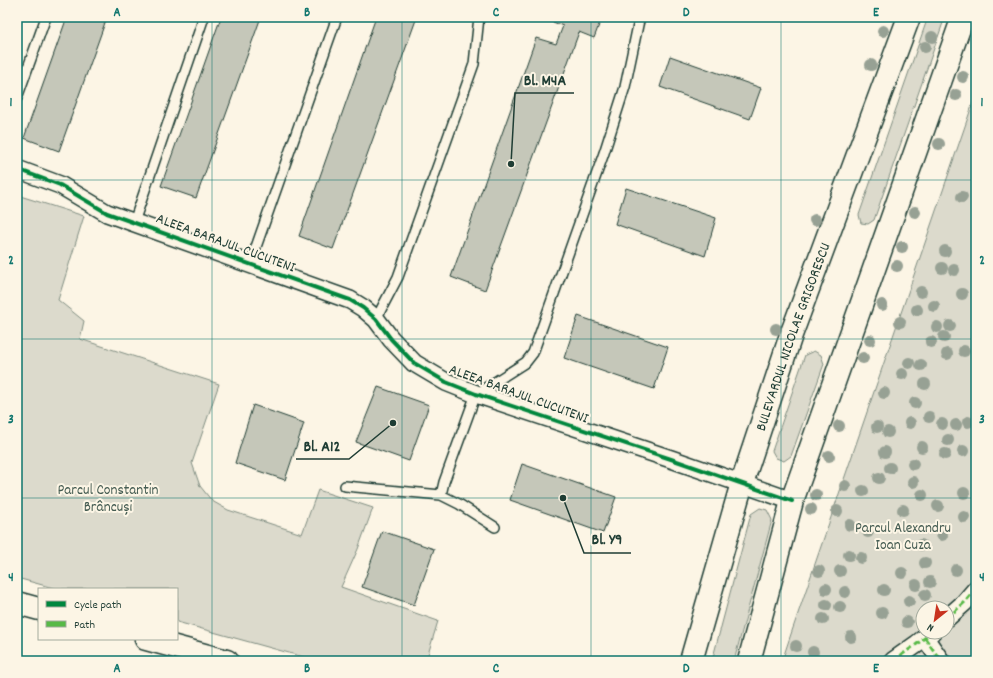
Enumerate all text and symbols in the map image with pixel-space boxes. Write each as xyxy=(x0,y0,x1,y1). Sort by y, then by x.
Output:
text: A xyxy=(113,4,121,23)
text: B xyxy=(304,4,310,23)
text: C xyxy=(493,4,500,23)
text: D xyxy=(683,4,690,23)
text: E xyxy=(873,4,880,23)
callout: Bl. M4A xyxy=(515,65,574,93)
text: Bl. M4A xyxy=(524,70,566,93)
text: 1 xyxy=(10,94,13,113)
text: 1 xyxy=(981,94,984,113)
street label: ALEEA BARAJUL CUCUTENI xyxy=(153,208,298,279)
street label: BULEVARDUL NICOLAE GRIGORESCU xyxy=(751,240,837,434)
text: 2 xyxy=(8,252,14,271)
text: 2 xyxy=(979,252,985,271)
street label: ALEEA BARAJUL CUCUTENI xyxy=(446,359,591,430)
text: 3 xyxy=(8,411,14,430)
text: 3 xyxy=(979,411,985,430)
callout: Bl. A12 xyxy=(296,431,349,459)
text: Bl. A12 xyxy=(304,436,340,459)
park label: Parcul Constantin Brâncuși xyxy=(58,480,159,519)
park label: Parcul Alexandru Ioan Cuza xyxy=(855,518,951,557)
callout: Bl. Y9 xyxy=(584,525,631,553)
text: Bl. Y9 xyxy=(592,529,622,552)
text: 4 xyxy=(8,569,14,588)
text: 4 xyxy=(979,569,985,588)
legend xyxy=(38,588,178,640)
text: Cycle path xyxy=(74,597,122,614)
north arrow xyxy=(915,600,955,640)
text: Path xyxy=(74,617,95,634)
text: N xyxy=(924,618,937,635)
text: A xyxy=(113,660,121,678)
text: B xyxy=(304,660,310,678)
text: C xyxy=(493,660,500,678)
text: D xyxy=(683,660,690,678)
text: E xyxy=(873,660,880,678)

